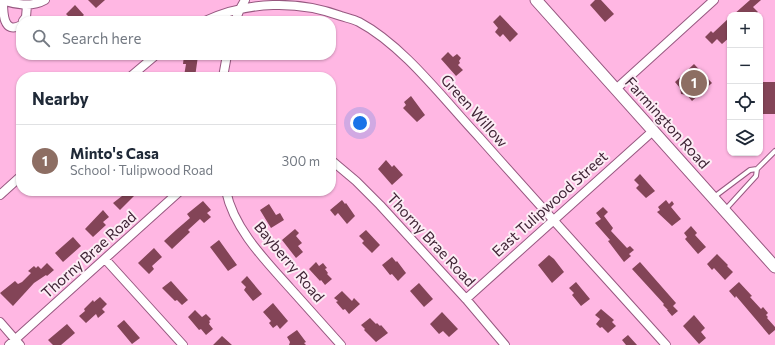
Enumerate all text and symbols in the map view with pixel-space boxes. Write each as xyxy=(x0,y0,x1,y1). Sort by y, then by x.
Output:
map controls xyxy=(727,12,763,156)
button: + xyxy=(727,12,763,48)
search box xyxy=(16,16,336,60)
icon: search xyxy=(30,27,52,49)
text: Search here xyxy=(62,29,141,47)
button: − xyxy=(727,48,763,84)
pin: 1 xyxy=(681,68,707,98)
street label: Green Willow xyxy=(437,70,512,150)
street label: Farmington Road xyxy=(622,73,714,172)
button: locate xyxy=(727,84,763,120)
text: Nearby xyxy=(32,88,89,109)
your location xyxy=(350,113,370,133)
button: layers xyxy=(727,120,763,156)
text: Minto's Casa xyxy=(70,144,159,162)
street label: East Tulipwood Street xyxy=(488,147,611,260)
text: 1 xyxy=(42,153,48,169)
text: 300 m xyxy=(282,153,320,169)
text: School · Tulipwood Road xyxy=(70,162,213,178)
street label: Thorny Brae Road xyxy=(384,189,480,290)
street label: Thorny Brae Road xyxy=(37,207,139,302)
street label: Bayberry Road xyxy=(251,217,329,305)

